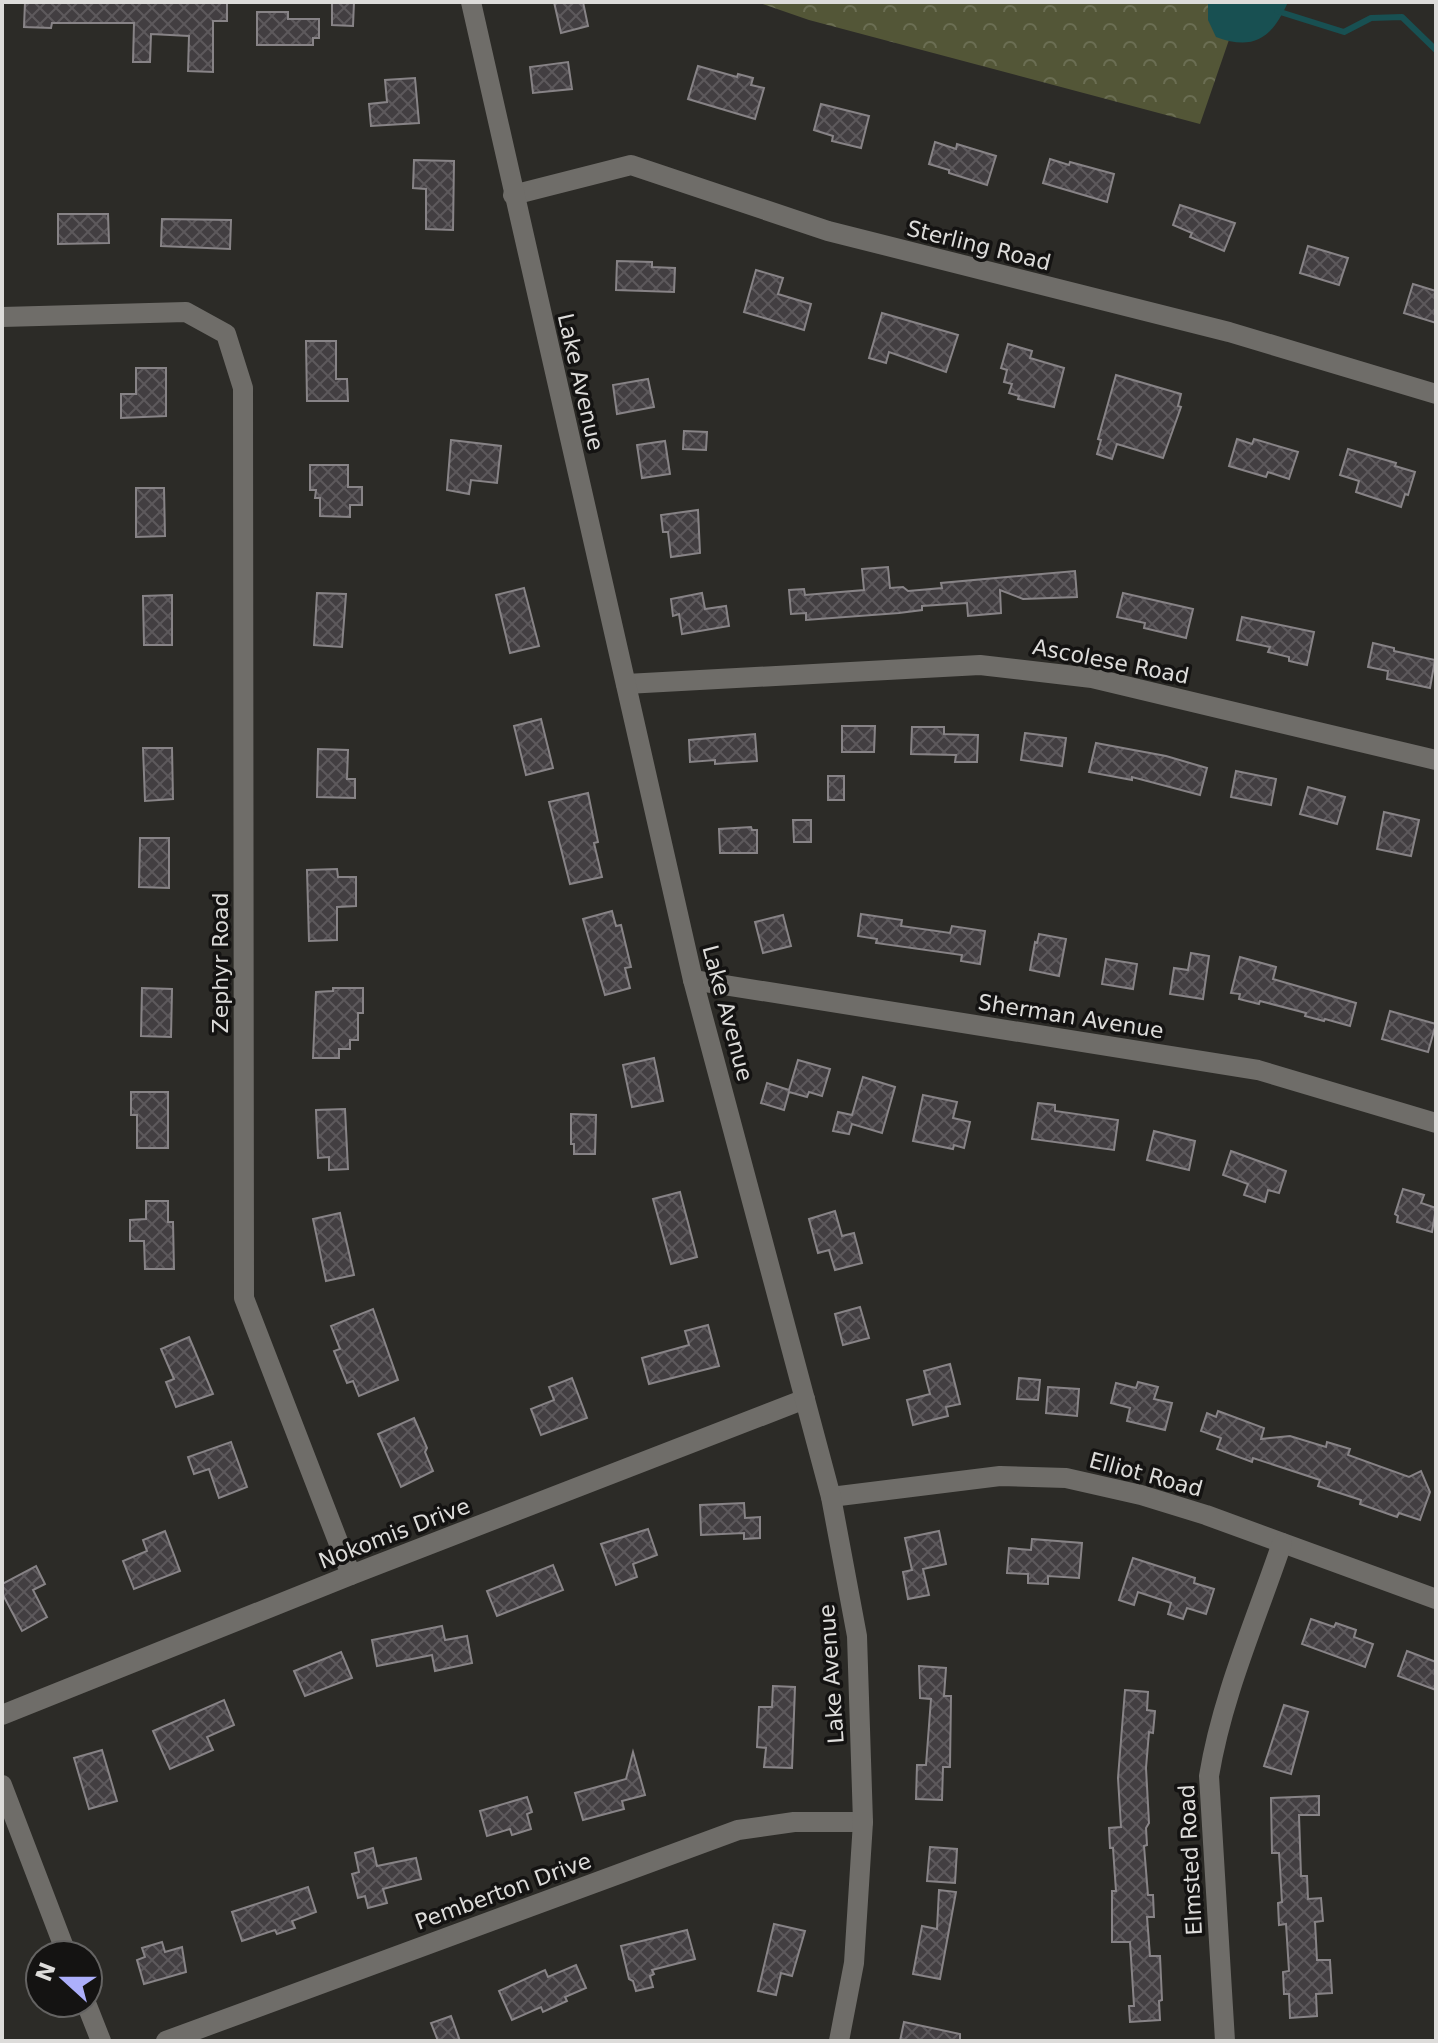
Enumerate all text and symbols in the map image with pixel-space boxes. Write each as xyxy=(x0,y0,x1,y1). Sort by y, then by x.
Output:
street label: Sterling Road xyxy=(904,216,1053,275)
street label: Lake Avenue xyxy=(553,311,608,453)
street label: Ascolese Road xyxy=(1031,634,1191,689)
street label: Zephyr Road xyxy=(208,893,233,1033)
street label: Lake Avenue xyxy=(697,942,758,1084)
street label: Sherman Avenue xyxy=(976,989,1166,1044)
street label: Elliot Road xyxy=(1086,1447,1205,1502)
street label: Nokomis Drive xyxy=(315,1493,473,1574)
street label: Lake Avenue xyxy=(814,1603,849,1745)
street label: Elmsted Road xyxy=(1174,1784,1207,1936)
street label: Pemberton Drive xyxy=(412,1848,595,1935)
north arrow xyxy=(24,1939,104,2019)
text: N xyxy=(31,1959,61,1985)

